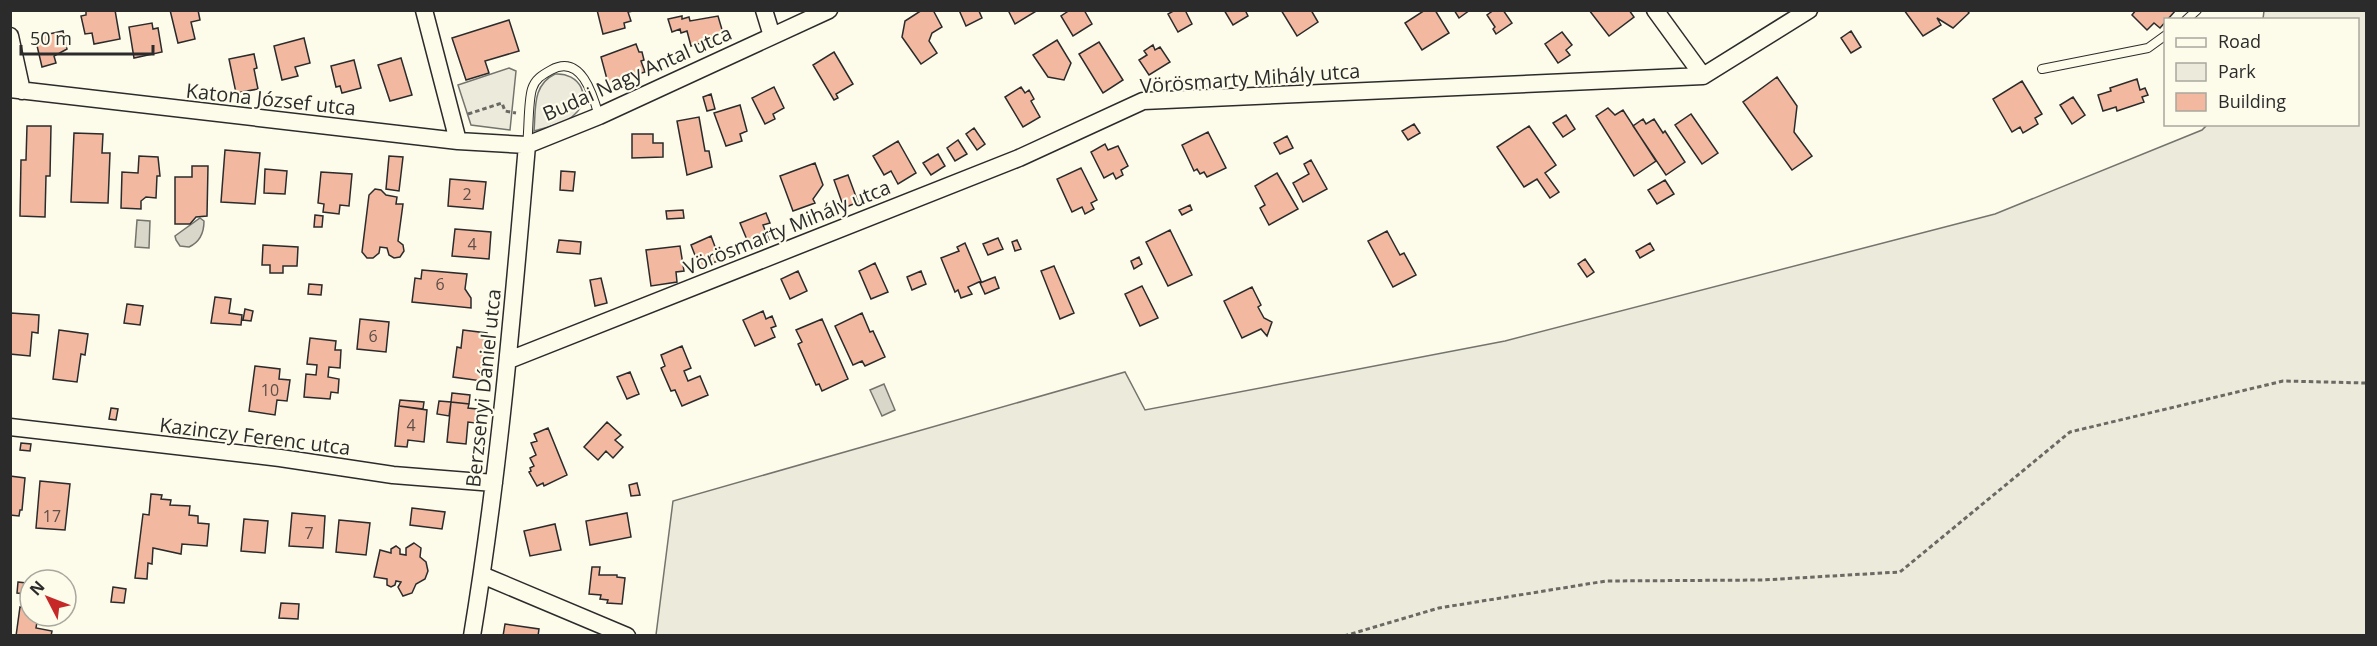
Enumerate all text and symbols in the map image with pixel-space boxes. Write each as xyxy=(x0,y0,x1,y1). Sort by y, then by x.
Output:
scale bar xyxy=(21,18,153,56)
legend xyxy=(2164,18,2359,126)
street label: Budai Nagy Antal utca xyxy=(538,19,736,127)
text: 50 m xyxy=(30,26,72,50)
text: Road xyxy=(2218,29,2261,53)
street label: Vörösmarty Mihály utca xyxy=(1139,57,1361,99)
text: Park xyxy=(2218,59,2256,83)
street label: Katona József utca xyxy=(185,77,357,121)
text: Building xyxy=(2218,89,2286,113)
street label: Vörösmarty Mihály utca xyxy=(680,173,894,281)
house number: 2 xyxy=(462,183,472,205)
house number: 4 xyxy=(467,233,477,255)
house number: 6 xyxy=(435,273,445,295)
street label: Berzsenyi Dániel utca xyxy=(459,287,507,489)
house number: 6 xyxy=(368,325,378,347)
house number: 10 xyxy=(261,379,279,401)
street label: Kazinczy Ferenc utca xyxy=(158,411,352,461)
house number: 4 xyxy=(406,414,416,436)
house number: 17 xyxy=(43,505,61,527)
house number: 7 xyxy=(304,522,314,544)
north arrow xyxy=(18,568,78,628)
text: N xyxy=(24,576,49,600)

